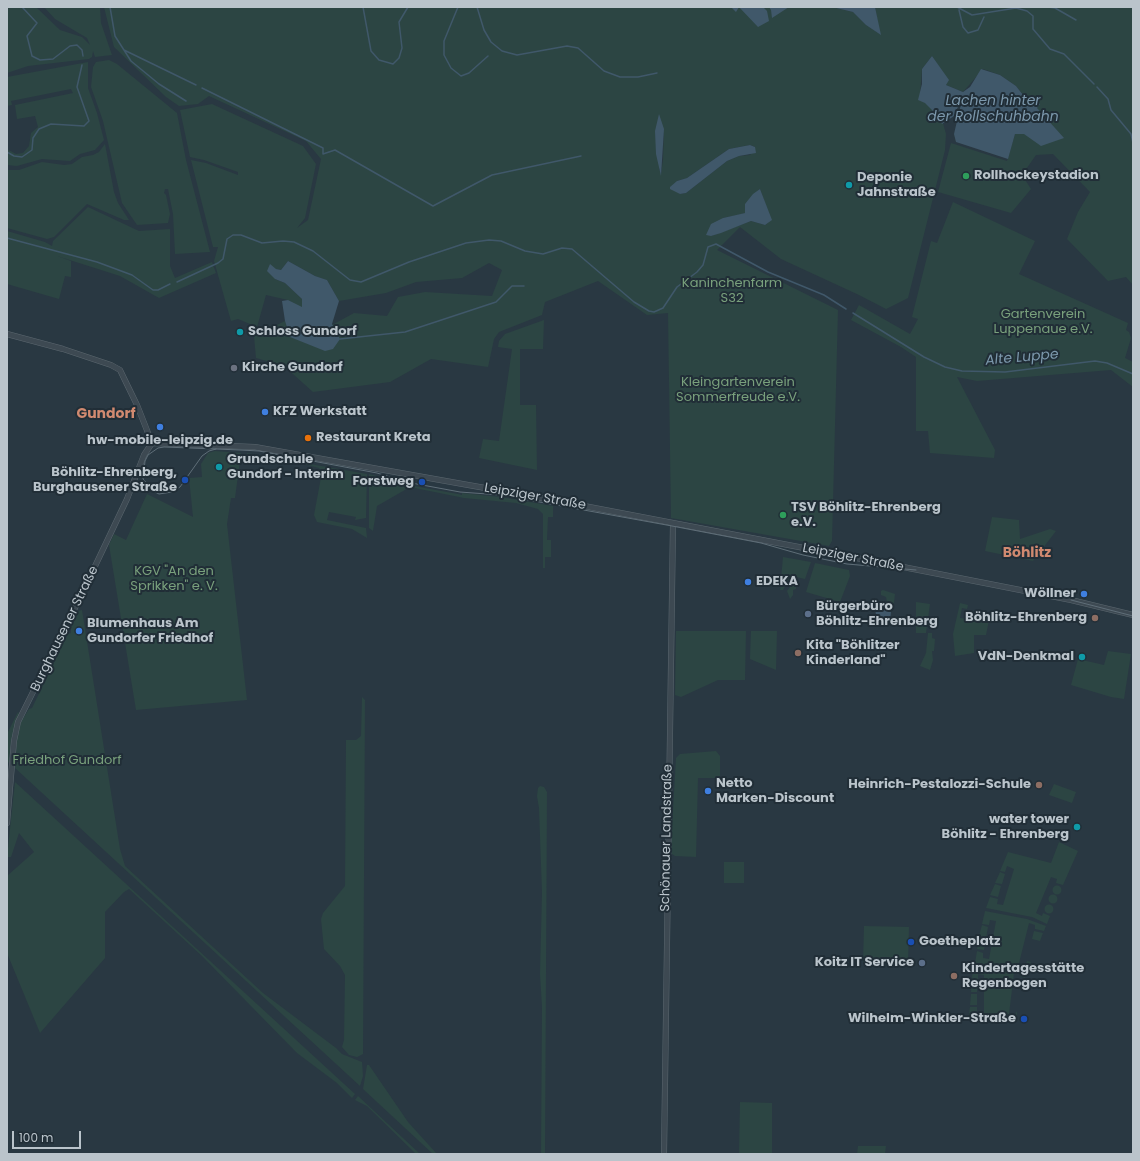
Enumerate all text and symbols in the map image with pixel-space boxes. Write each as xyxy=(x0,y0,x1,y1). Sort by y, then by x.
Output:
water label: Lachen hinter der Rollschuhbahn xyxy=(927,93,1059,126)
place label: Rollhockeystadion xyxy=(974,168,1099,184)
place label: Deponie Jahnstraße xyxy=(857,170,936,201)
marker: Rollhockeystadion xyxy=(961,171,971,181)
marker: Deponie Jahnstraße xyxy=(844,180,854,190)
park label: Kaninchenfarm S32 xyxy=(682,276,782,307)
park label: Gartenverein Luppenaue e.V. xyxy=(994,307,1092,338)
place label: Schloss Gundorf xyxy=(248,324,357,340)
marker: Schloss Gundorf xyxy=(235,327,245,337)
water label: Alte Luppe xyxy=(985,346,1059,370)
place label: Kirche Gundorf xyxy=(242,360,343,376)
marker: Kirche Gundorf xyxy=(229,363,239,373)
park label: Kleingartenverein Sommerfreude e.V. xyxy=(676,375,800,406)
place label: KFZ Werkstatt xyxy=(273,404,367,420)
district label: Gundorf xyxy=(77,406,135,422)
marker: KFZ Werkstatt xyxy=(260,407,270,417)
marker: hw-mobile-leipzig.de xyxy=(155,422,165,432)
place label: Restaurant Kreta xyxy=(316,430,431,446)
place label: hw-mobile-leipzig.de xyxy=(87,433,233,449)
marker: Restaurant Kreta xyxy=(303,433,313,443)
place label: Grundschule Gundorf - Interim xyxy=(227,452,344,483)
marker: Grundschule Gundorf - Interim xyxy=(214,462,224,472)
place label: Böhlitz-Ehrenberg, Burghausener Straße xyxy=(33,465,177,496)
place label: Forstweg xyxy=(352,474,414,490)
marker: Böhlitz-Ehrenberg, Burghausener Straße xyxy=(180,475,190,485)
marker: Forstweg xyxy=(417,477,427,487)
street label: Leipziger Straße xyxy=(483,480,587,514)
place label: TSV Böhlitz-Ehrenberg e.V. xyxy=(791,500,941,531)
marker: TSV Böhlitz-Ehrenberg e.V. xyxy=(778,510,788,520)
street label: Leipziger Straße xyxy=(801,541,905,575)
district label: Böhlitz xyxy=(1003,545,1051,561)
street label: Burghausener Straße xyxy=(28,564,102,694)
park label: KGV "An den Sprikken" e. V. xyxy=(130,564,218,595)
place label: EDEKA xyxy=(756,574,798,590)
marker: EDEKA xyxy=(743,577,753,587)
place label: Wöllner xyxy=(1024,586,1076,602)
marker: Wöllner xyxy=(1079,589,1089,599)
place label: Bürgerbüro Böhlitz-Ehrenberg xyxy=(816,599,938,630)
marker: Bürgerbüro Böhlitz-Ehrenberg xyxy=(803,609,813,619)
place label: Böhlitz-Ehrenberg xyxy=(965,610,1087,626)
marker: Böhlitz-Ehrenberg xyxy=(1090,613,1100,623)
place label: Blumenhaus Am Gundorfer Friedhof xyxy=(87,616,213,647)
marker: Blumenhaus Am Gundorfer Friedhof xyxy=(74,626,84,636)
place label: Kita "Böhlitzer Kinderland" xyxy=(806,638,900,669)
marker: Kita "Böhlitzer Kinderland" xyxy=(793,648,803,658)
place label: VdN-Denkmal xyxy=(978,649,1074,665)
marker: VdN-Denkmal xyxy=(1077,652,1087,662)
park label: Friedhof Gundorf xyxy=(13,753,121,769)
street label: Schönauer Landstraße xyxy=(658,764,676,912)
place label: Netto Marken-Discount xyxy=(716,776,834,807)
place label: Heinrich-Pestalozzi-Schule xyxy=(848,777,1031,793)
marker: Heinrich-Pestalozzi-Schule xyxy=(1034,780,1044,790)
marker: Netto Marken-Discount xyxy=(703,786,713,796)
place label: water tower Böhlitz - Ehrenberg xyxy=(942,812,1069,843)
marker: water tower Böhlitz - Ehrenberg xyxy=(1072,822,1082,832)
place label: Goetheplatz xyxy=(919,934,1000,950)
marker: Goetheplatz xyxy=(906,937,916,947)
place label: Koitz IT Service xyxy=(815,955,914,971)
marker: Koitz IT Service xyxy=(917,958,927,968)
place label: Kindertagesstätte Regenbogen xyxy=(962,961,1084,992)
marker: Kindertagesstätte Regenbogen xyxy=(949,971,959,981)
place label: Wilhelm-Winkler-Straße xyxy=(848,1011,1016,1027)
marker: Wilhelm-Winkler-Straße xyxy=(1019,1014,1029,1024)
scale bar xyxy=(14,1123,83,1149)
text: 100 m xyxy=(19,1129,53,1146)

